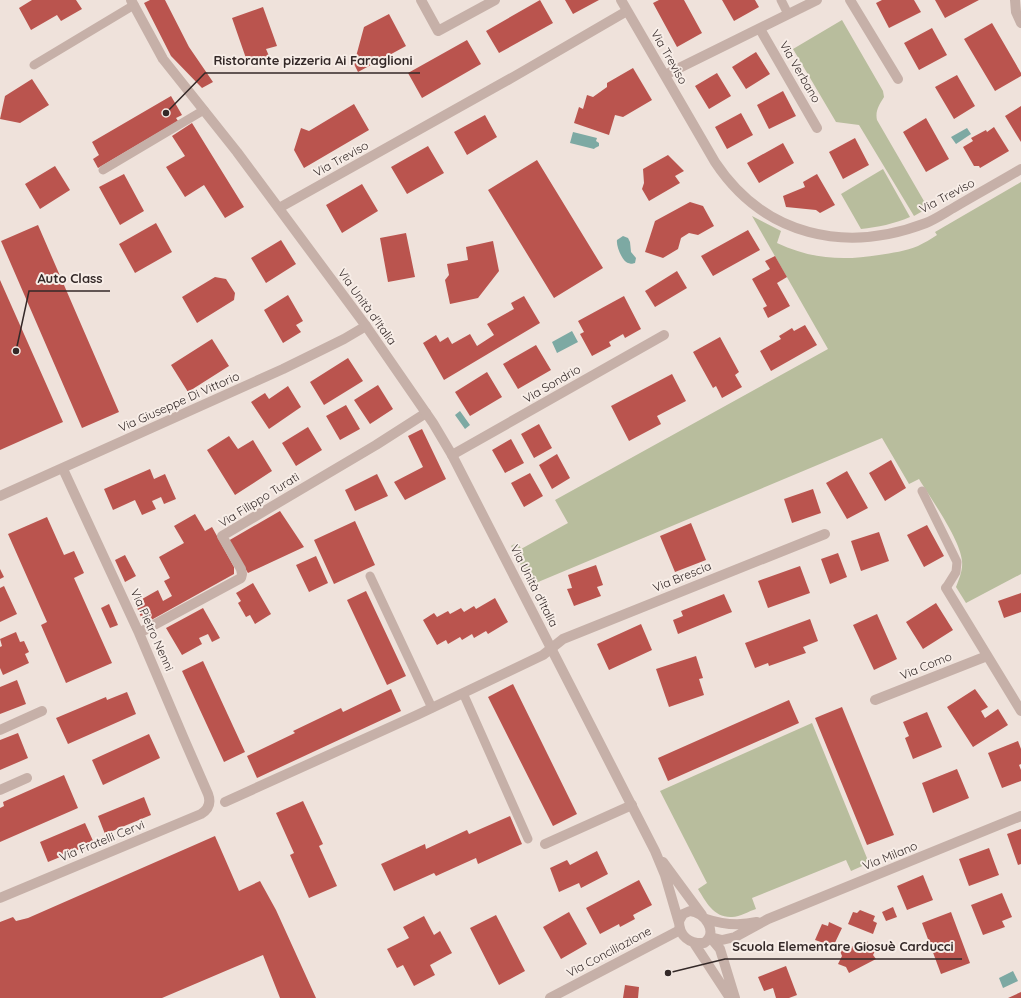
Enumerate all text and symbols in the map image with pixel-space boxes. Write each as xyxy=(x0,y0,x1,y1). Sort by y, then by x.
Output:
street label: Via Treviso xyxy=(648,27,691,87)
street label: Via Verbano xyxy=(777,38,824,105)
callout: Ristorante pizzeria Ai Faraglioni xyxy=(205,48,420,73)
text: Ristorante pizzeria Ai Faraglioni xyxy=(213,52,413,68)
street label: Via Treviso xyxy=(311,137,371,180)
street label: Via Treviso xyxy=(917,175,977,216)
callout: Auto Class xyxy=(29,266,110,291)
street label: Via Unità d'Italia xyxy=(335,266,400,348)
text: Auto Class xyxy=(37,270,103,286)
street label: Via Sondrio xyxy=(520,361,583,406)
street label: Via Giuseppe Di Vittorio xyxy=(116,368,242,435)
street label: Via Filippo Turati xyxy=(216,469,302,530)
street label: Via Unità d'Italia xyxy=(507,542,562,629)
street label: Via Brescia xyxy=(650,558,713,595)
street label: Via Pietro Nenni xyxy=(128,586,177,673)
street label: Via Como xyxy=(898,648,954,683)
street label: Via Fratelli Cervi xyxy=(57,817,147,864)
street label: Via Milano xyxy=(860,838,919,873)
street label: Via Conciliazione xyxy=(564,923,654,980)
callout: Scuola Elementare Giosuè Carducci xyxy=(725,934,962,959)
text: Scuola Elementare Giosuè Carducci xyxy=(732,938,954,954)

